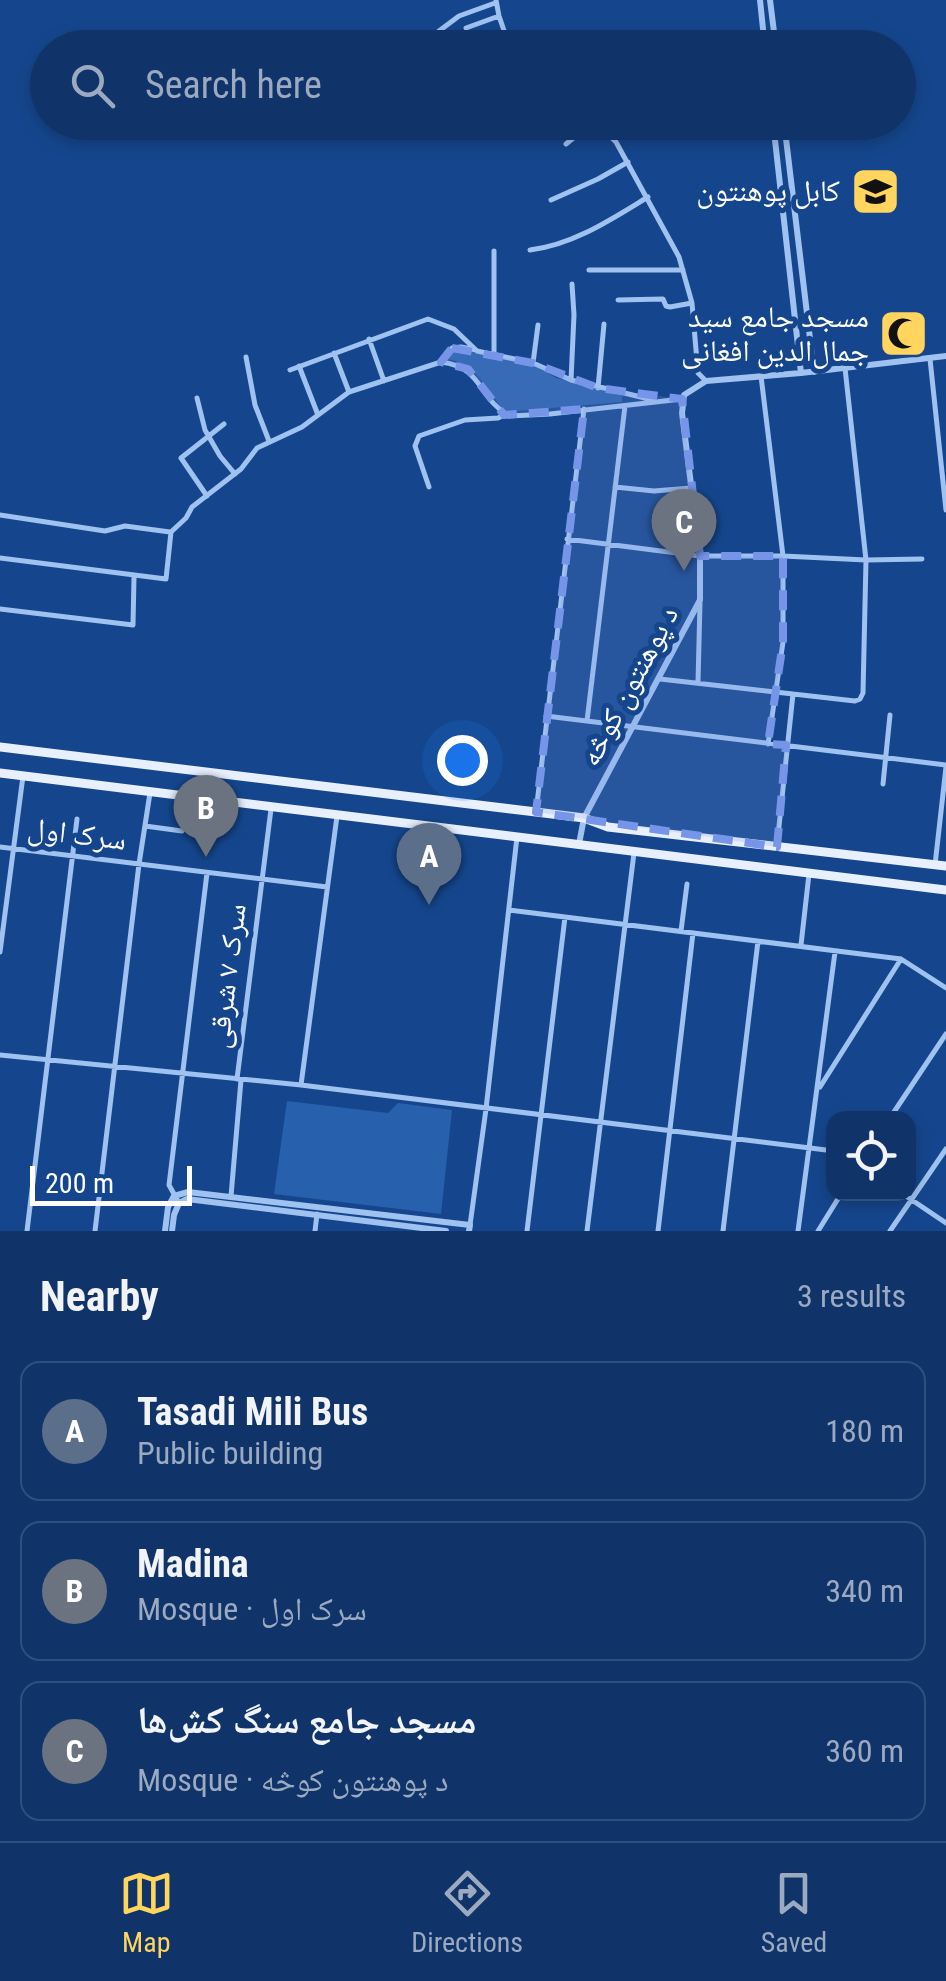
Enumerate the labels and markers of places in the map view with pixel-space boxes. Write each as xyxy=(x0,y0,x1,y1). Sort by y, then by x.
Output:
school or university icon: کابل پوهنتون xyxy=(849,165,901,217)
place label: کابل پوهنتون xyxy=(696,173,840,209)
place label: مسجد جامع سید جمال‌الدین افغانی xyxy=(681,299,869,369)
mosque icon: مسجد جامع سید جمال‌الدین افغانی xyxy=(878,308,930,360)
pin: C xyxy=(652,488,716,571)
pin: B xyxy=(174,774,238,857)
pin: A xyxy=(396,822,462,905)

